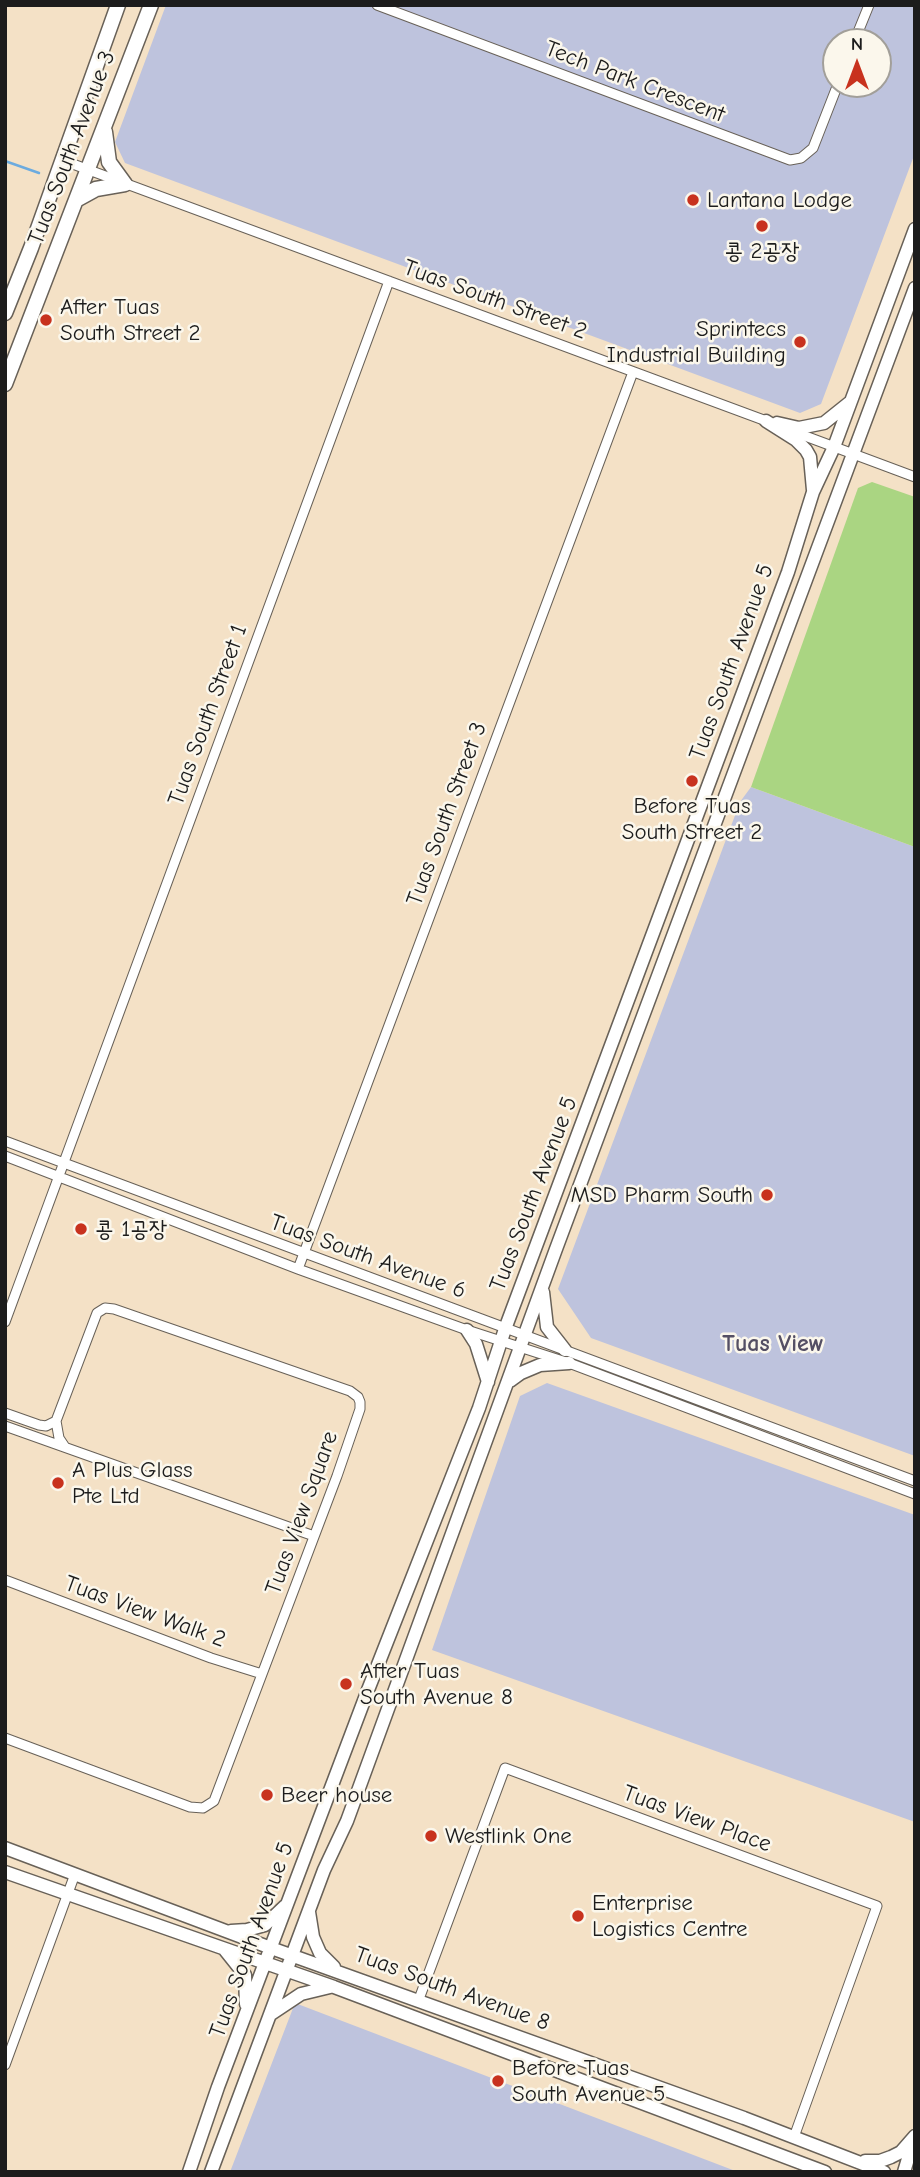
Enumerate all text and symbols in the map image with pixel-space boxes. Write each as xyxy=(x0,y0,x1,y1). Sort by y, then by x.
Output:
north arrow xyxy=(822,28,892,98)
text: N xyxy=(851,33,863,55)
street label: Tech Park Crescent xyxy=(541,35,729,129)
street label: Tuas South Avenue 3 xyxy=(22,47,122,249)
place label: Lantana Lodge xyxy=(707,186,852,214)
marker: Lantana Lodge xyxy=(685,192,701,208)
marker: 콩 2공장 xyxy=(754,218,770,234)
place label: 콩 2공장 xyxy=(724,237,800,265)
street label: Tuas South Street 2 xyxy=(399,254,591,346)
place label: After Tuas South Street 2 xyxy=(60,293,201,347)
marker: After Tuas South Street 2 xyxy=(38,312,54,328)
place label: Sprintecs Industrial Building xyxy=(607,315,786,369)
marker: Sprintecs Industrial Building xyxy=(792,334,808,350)
street label: Tuas South Avenue 5 xyxy=(684,560,780,764)
street label: Tuas South Street 1 xyxy=(162,621,254,809)
street label: Tuas South Street 3 xyxy=(401,719,493,909)
marker: Before Tuas South Street 2 xyxy=(684,773,700,789)
place label: Before Tuas South Street 2 xyxy=(622,792,762,846)
street label: Tuas South Avenue 5 xyxy=(484,1093,584,1295)
place label: MSD Pharm South xyxy=(570,1181,753,1209)
marker: MSD Pharm South xyxy=(759,1187,775,1203)
street label: Tuas South Avenue 6 xyxy=(266,1209,470,1305)
place label: 콩 1공장 xyxy=(95,1215,167,1243)
marker: 콩 1공장 xyxy=(73,1221,89,1237)
district label: Tuas View xyxy=(722,1330,824,1358)
street label: Tuas View Square xyxy=(260,1428,344,1598)
place label: A Plus Glass Pte Ltd xyxy=(72,1456,192,1510)
marker: A Plus Glass Pte Ltd xyxy=(50,1475,66,1491)
street label: Tuas View Walk 2 xyxy=(61,1570,229,1654)
place label: After Tuas South Avenue 8 xyxy=(360,1657,513,1711)
marker: After Tuas South Avenue 8 xyxy=(338,1676,354,1692)
street label: Tuas View Place xyxy=(619,1779,775,1859)
place label: Beer house xyxy=(281,1781,392,1809)
marker: Beer house xyxy=(259,1787,275,1803)
place label: Westlink One xyxy=(445,1822,572,1850)
marker: Westlink One xyxy=(423,1828,439,1844)
street label: Tuas South Avenue 5 xyxy=(204,1838,300,2042)
place label: Enterprise Logistics Centre xyxy=(592,1889,748,1943)
marker: Enterprise Logistics Centre xyxy=(570,1908,586,1924)
street label: Tuas South Avenue 8 xyxy=(351,1941,553,2037)
place label: Before Tuas South Avenue 5 xyxy=(512,2054,665,2108)
marker: Before Tuas South Avenue 5 xyxy=(490,2073,506,2089)

